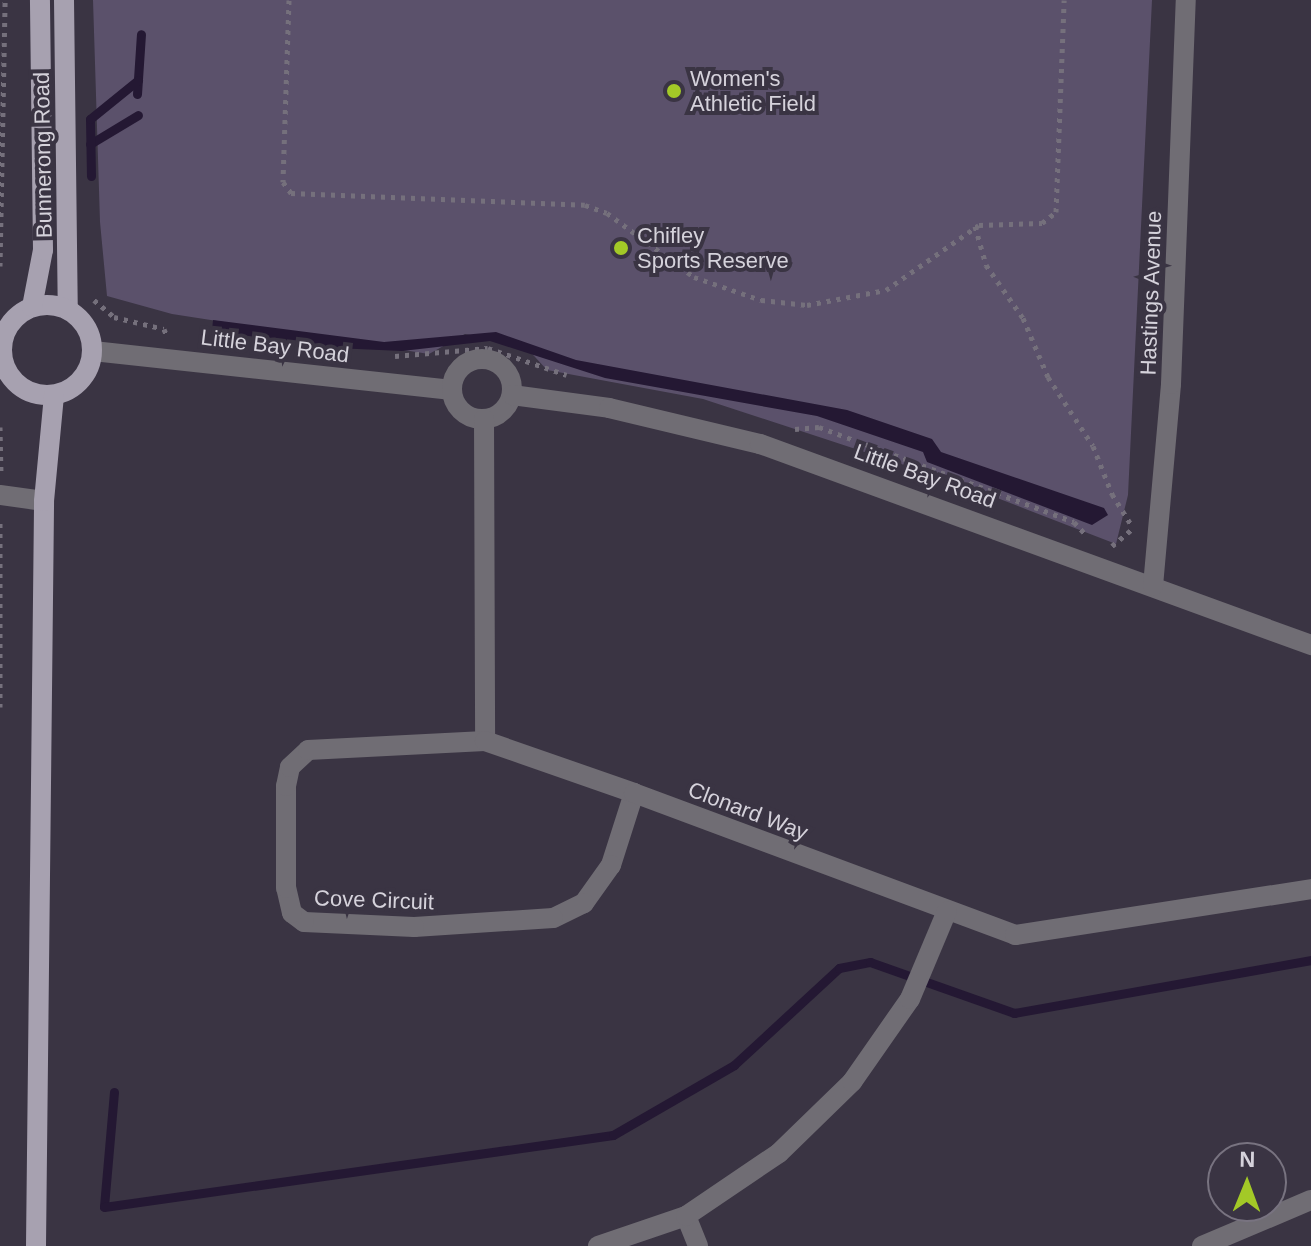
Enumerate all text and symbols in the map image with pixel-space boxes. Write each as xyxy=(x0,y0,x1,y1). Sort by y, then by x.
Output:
place label: Women's Athletic Field xyxy=(690,65,816,116)
street label: Bunnerong Road xyxy=(28,72,58,238)
marker: Women's Athletic Field xyxy=(665,82,683,100)
street label: Hastings Avenue xyxy=(1135,210,1167,376)
place label: Chifley Sports Reserve xyxy=(637,222,789,274)
marker: Chifley Sports Reserve xyxy=(612,239,630,257)
street label: Little Bay Road xyxy=(199,324,351,368)
street label: Little Bay Road xyxy=(850,438,1000,514)
street label: Clonard Way xyxy=(684,776,812,846)
street label: Cove Circuit xyxy=(314,885,434,915)
north arrow xyxy=(1207,1142,1287,1222)
text: N xyxy=(1239,1147,1256,1172)

